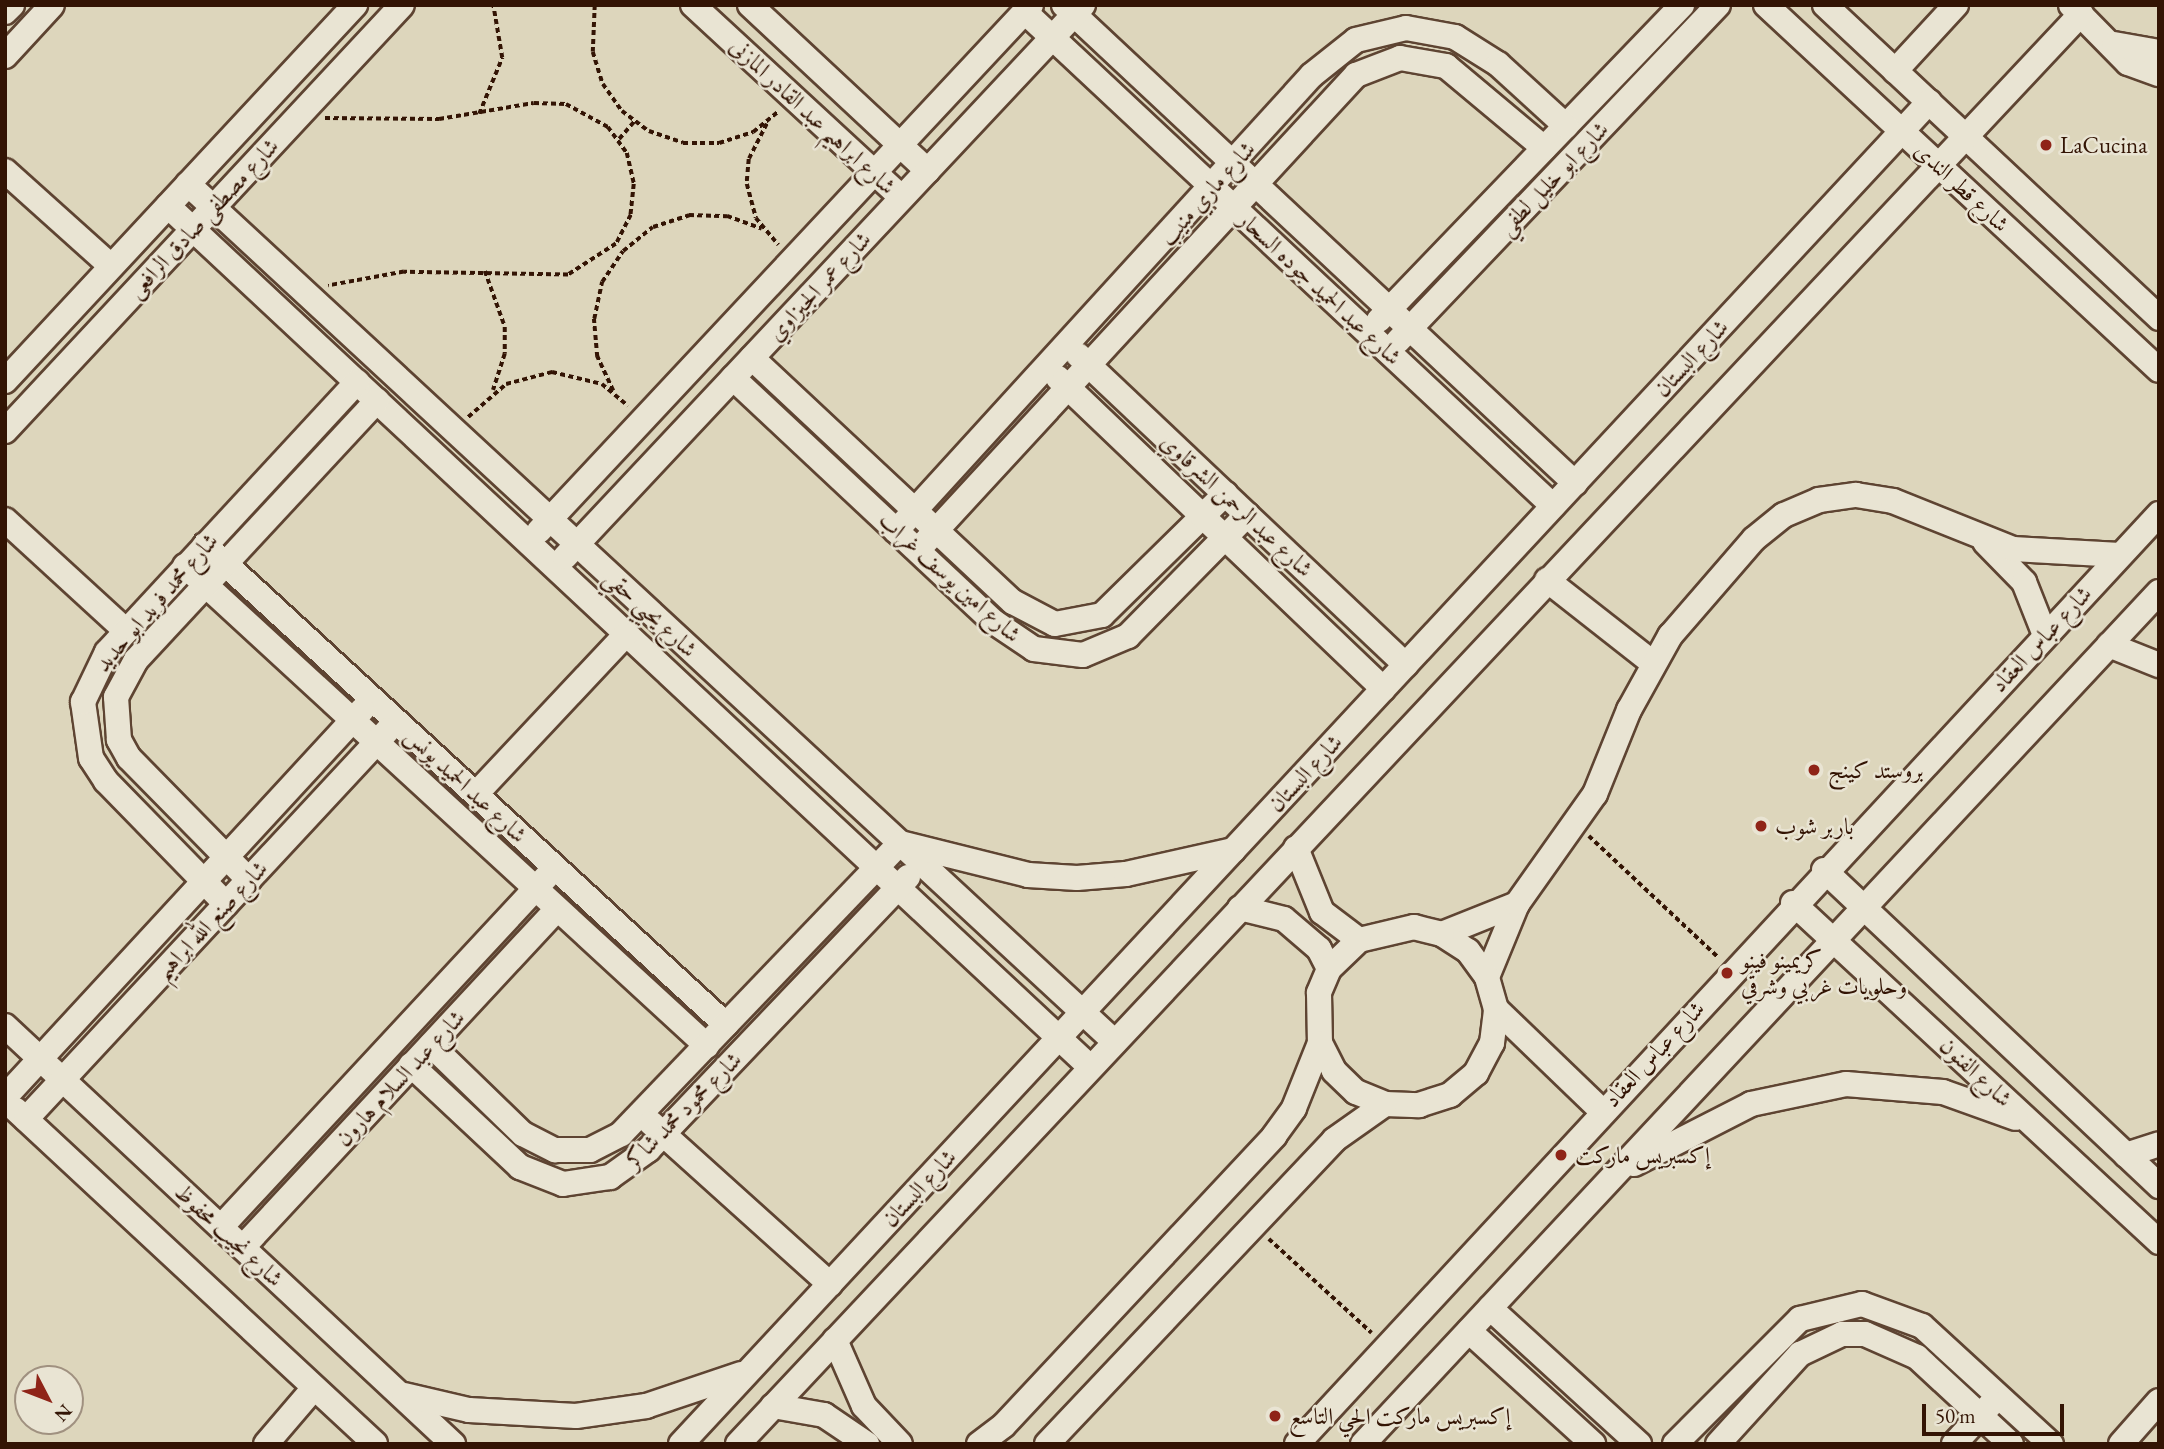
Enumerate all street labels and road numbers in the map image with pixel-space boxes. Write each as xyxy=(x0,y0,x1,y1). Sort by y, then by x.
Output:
street label: شارع ابراهيم عبد القادر المازنى xyxy=(724,32,902,200)
street label: شارع ابو خليل لطفي xyxy=(1492,115,1614,241)
street label: شارع مصطفى صادق الرافعى xyxy=(122,132,284,304)
street label: شارع ماري منيب xyxy=(1153,135,1261,251)
street label: شارع قطر الندى xyxy=(1909,136,2015,238)
street label: شارع عبد الحميد جوده السحار xyxy=(1233,205,1407,371)
street label: شارع عمر الجيزاوي xyxy=(761,226,877,346)
street label: شارع البستان xyxy=(1648,313,1734,403)
street label: شارع عبد الرحمن الشرقاوي xyxy=(1155,427,1319,583)
street label: شارع امين يوسف غراب xyxy=(873,506,1027,648)
street label: شارع محمد فريد ابو حديد xyxy=(88,527,224,677)
street label: شارع يحيي حقي xyxy=(599,563,703,663)
street label: شارع عباس العقاد xyxy=(1985,580,2097,698)
street label: شارع عبد الحميد يونس xyxy=(399,721,533,849)
street label: شارع البستان xyxy=(1262,728,1348,818)
street label: شارع صنع الله ابراهيم xyxy=(149,855,273,985)
street label: شارع عباس العقاد xyxy=(1598,995,1710,1113)
street label: شارع عبد السلام هارون xyxy=(330,1004,470,1152)
street label: شارع الفنون xyxy=(1934,1032,2018,1112)
street label: شارع محمود محمد شاكر xyxy=(619,1046,747,1174)
street label: شارع البستان xyxy=(876,1143,962,1233)
street label: شارع نجيب محفوظ xyxy=(169,1178,289,1292)

